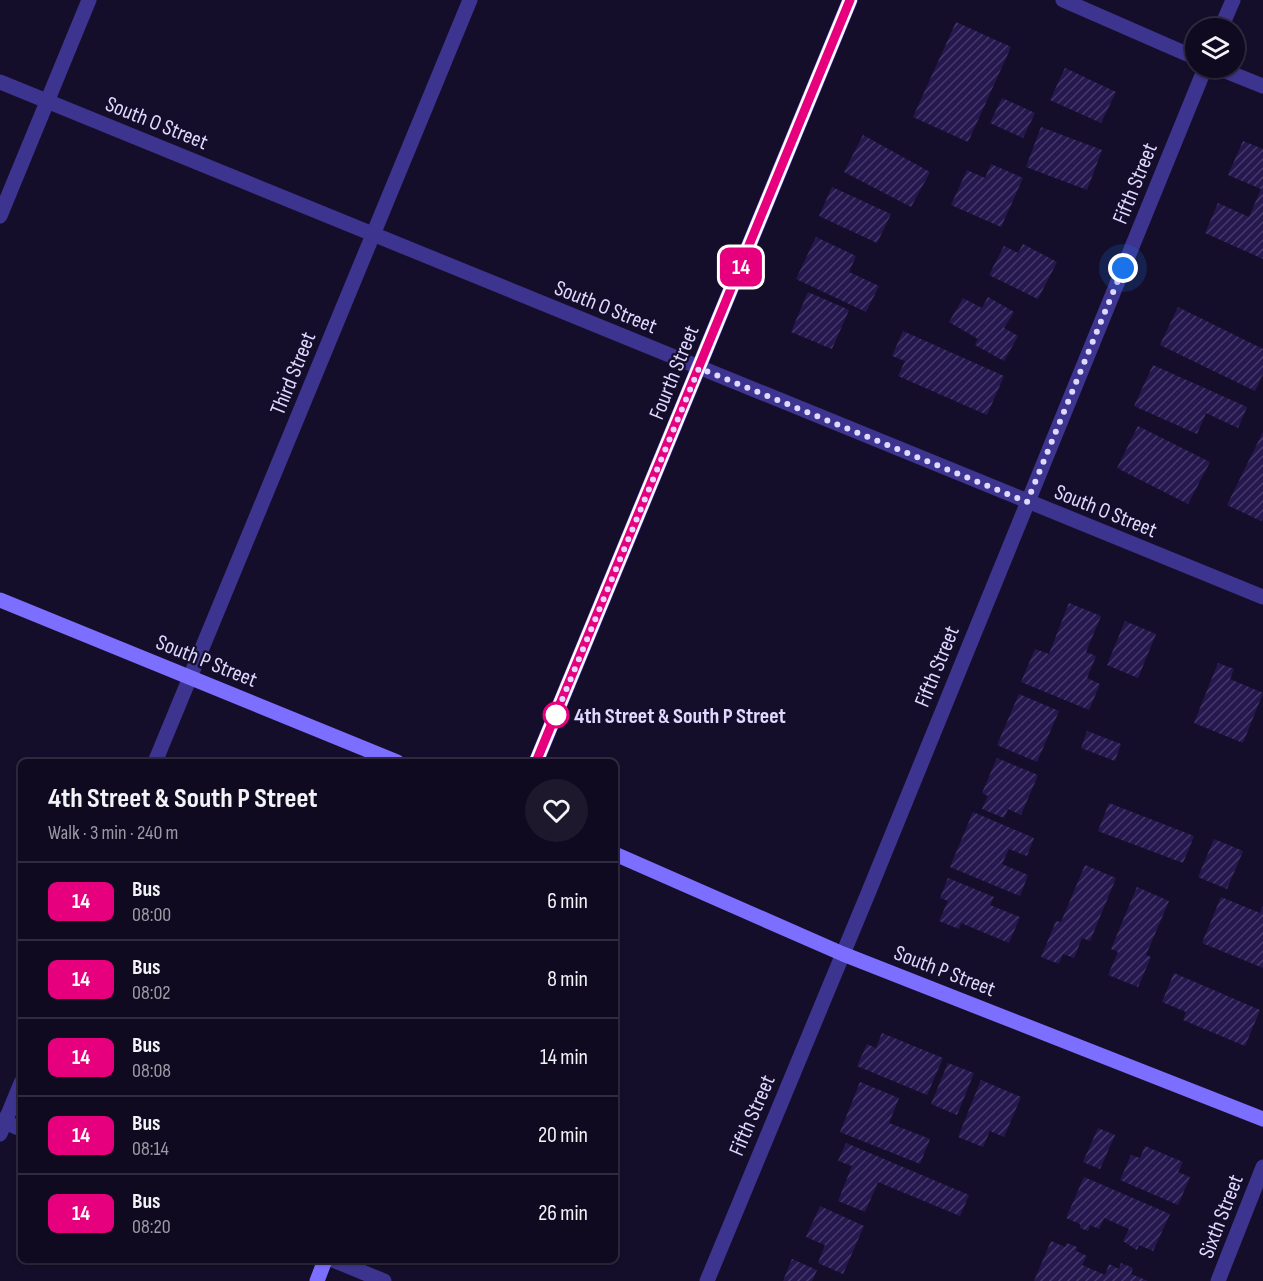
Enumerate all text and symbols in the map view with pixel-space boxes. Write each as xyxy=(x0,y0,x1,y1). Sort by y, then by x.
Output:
map controls xyxy=(1185,18,1245,78)
button: layers xyxy=(1185,18,1245,78)
street label: South O Street xyxy=(101,91,212,156)
street label: Fifth Street xyxy=(1107,139,1164,228)
line badge: 14 xyxy=(714,248,768,286)
your location xyxy=(1108,253,1138,283)
text: 14 xyxy=(732,255,750,280)
street label: South O Street xyxy=(550,275,661,340)
street label: Fourth Street xyxy=(643,321,706,424)
street label: Third Street xyxy=(265,328,322,419)
street label: South O Street xyxy=(1050,479,1161,544)
street label: Fifth Street xyxy=(909,622,966,711)
street label: South P Street xyxy=(152,629,261,694)
marker: 4th Street & South P Street xyxy=(543,702,569,728)
place label: 4th Street & South P Street xyxy=(574,703,786,730)
button: heart xyxy=(525,779,588,842)
text: 4th Street & South P Street xyxy=(48,782,318,815)
text: Walk · 3 min · 240 m xyxy=(48,821,178,845)
text: Bus xyxy=(132,876,161,903)
text: 6 min xyxy=(547,888,588,915)
text: 14 xyxy=(72,889,90,914)
text: 08:00 xyxy=(132,903,171,927)
street label: South P Street xyxy=(890,940,999,1003)
text: Bus xyxy=(132,954,161,981)
text: 8 min xyxy=(547,966,588,993)
text: 14 xyxy=(72,967,90,992)
text: 08:02 xyxy=(132,981,171,1005)
text: Bus xyxy=(132,1032,161,1059)
text: 14 min xyxy=(540,1044,588,1071)
text: 14 xyxy=(72,1045,90,1070)
text: 08:08 xyxy=(132,1059,171,1083)
street label: Fifth Street xyxy=(723,1071,782,1160)
text: Bus xyxy=(132,1110,161,1137)
text: 20 min xyxy=(538,1122,588,1149)
text: 14 xyxy=(72,1123,90,1148)
text: 08:14 xyxy=(132,1137,169,1161)
street label: Sixth Street xyxy=(1193,1171,1250,1262)
text: Bus xyxy=(132,1188,161,1215)
text: 26 min xyxy=(538,1200,588,1227)
text: 14 xyxy=(72,1201,90,1226)
text: 08:20 xyxy=(132,1215,171,1239)

